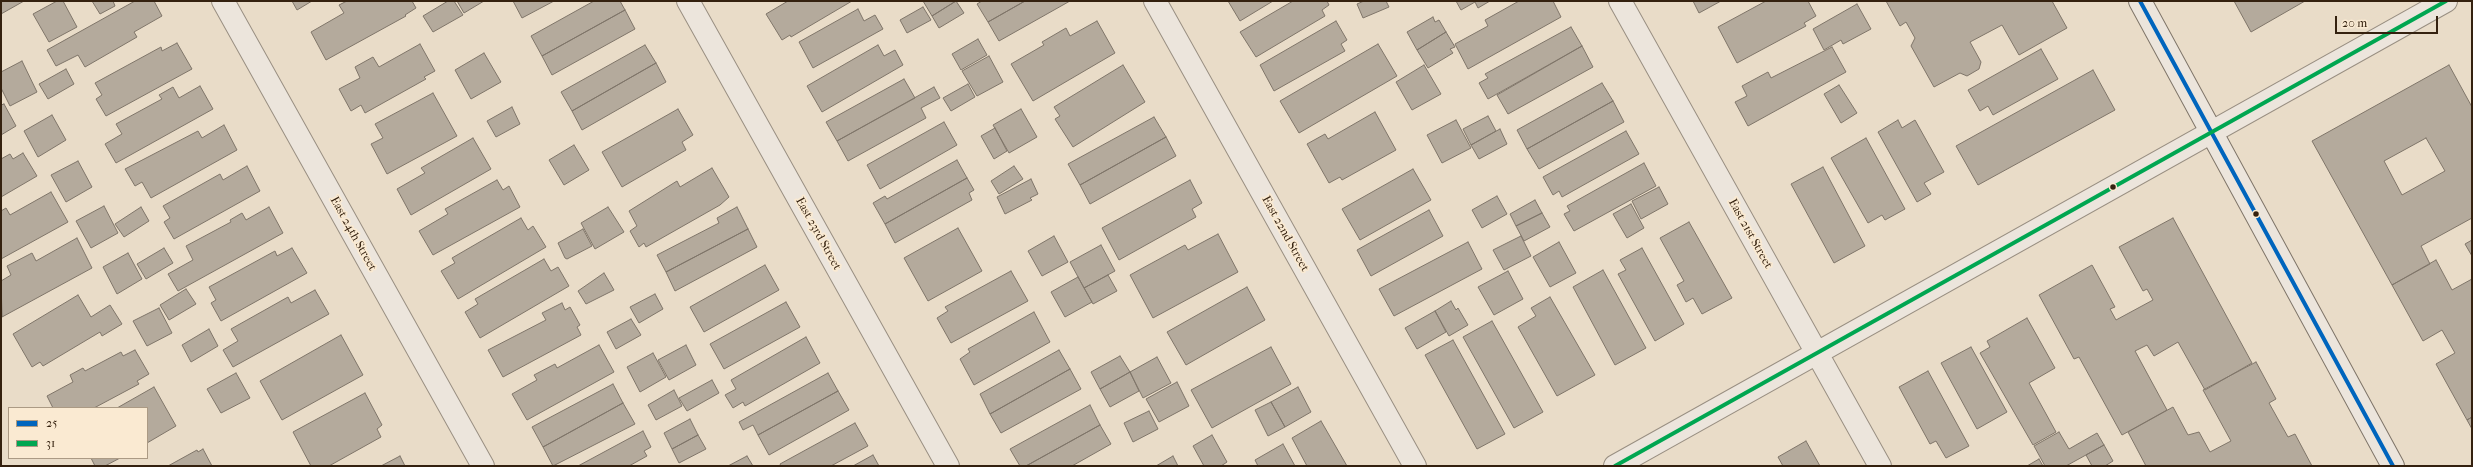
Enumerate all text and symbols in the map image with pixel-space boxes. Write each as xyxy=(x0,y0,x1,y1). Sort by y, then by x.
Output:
scale bar xyxy=(2337,8,2440,34)
text: 20 m xyxy=(2342,16,2367,30)
unlabelled marker xyxy=(2108,182,2118,192)
street label: East 24th Street xyxy=(327,194,379,274)
street label: East 22nd Street xyxy=(1258,194,1312,274)
street label: East 23rd Street xyxy=(792,195,844,273)
street label: East 21st Street xyxy=(1725,197,1775,271)
unlabelled marker xyxy=(2251,209,2261,219)
legend xyxy=(8,407,148,459)
text: 25 xyxy=(46,416,57,430)
text: 31 xyxy=(46,436,55,450)

